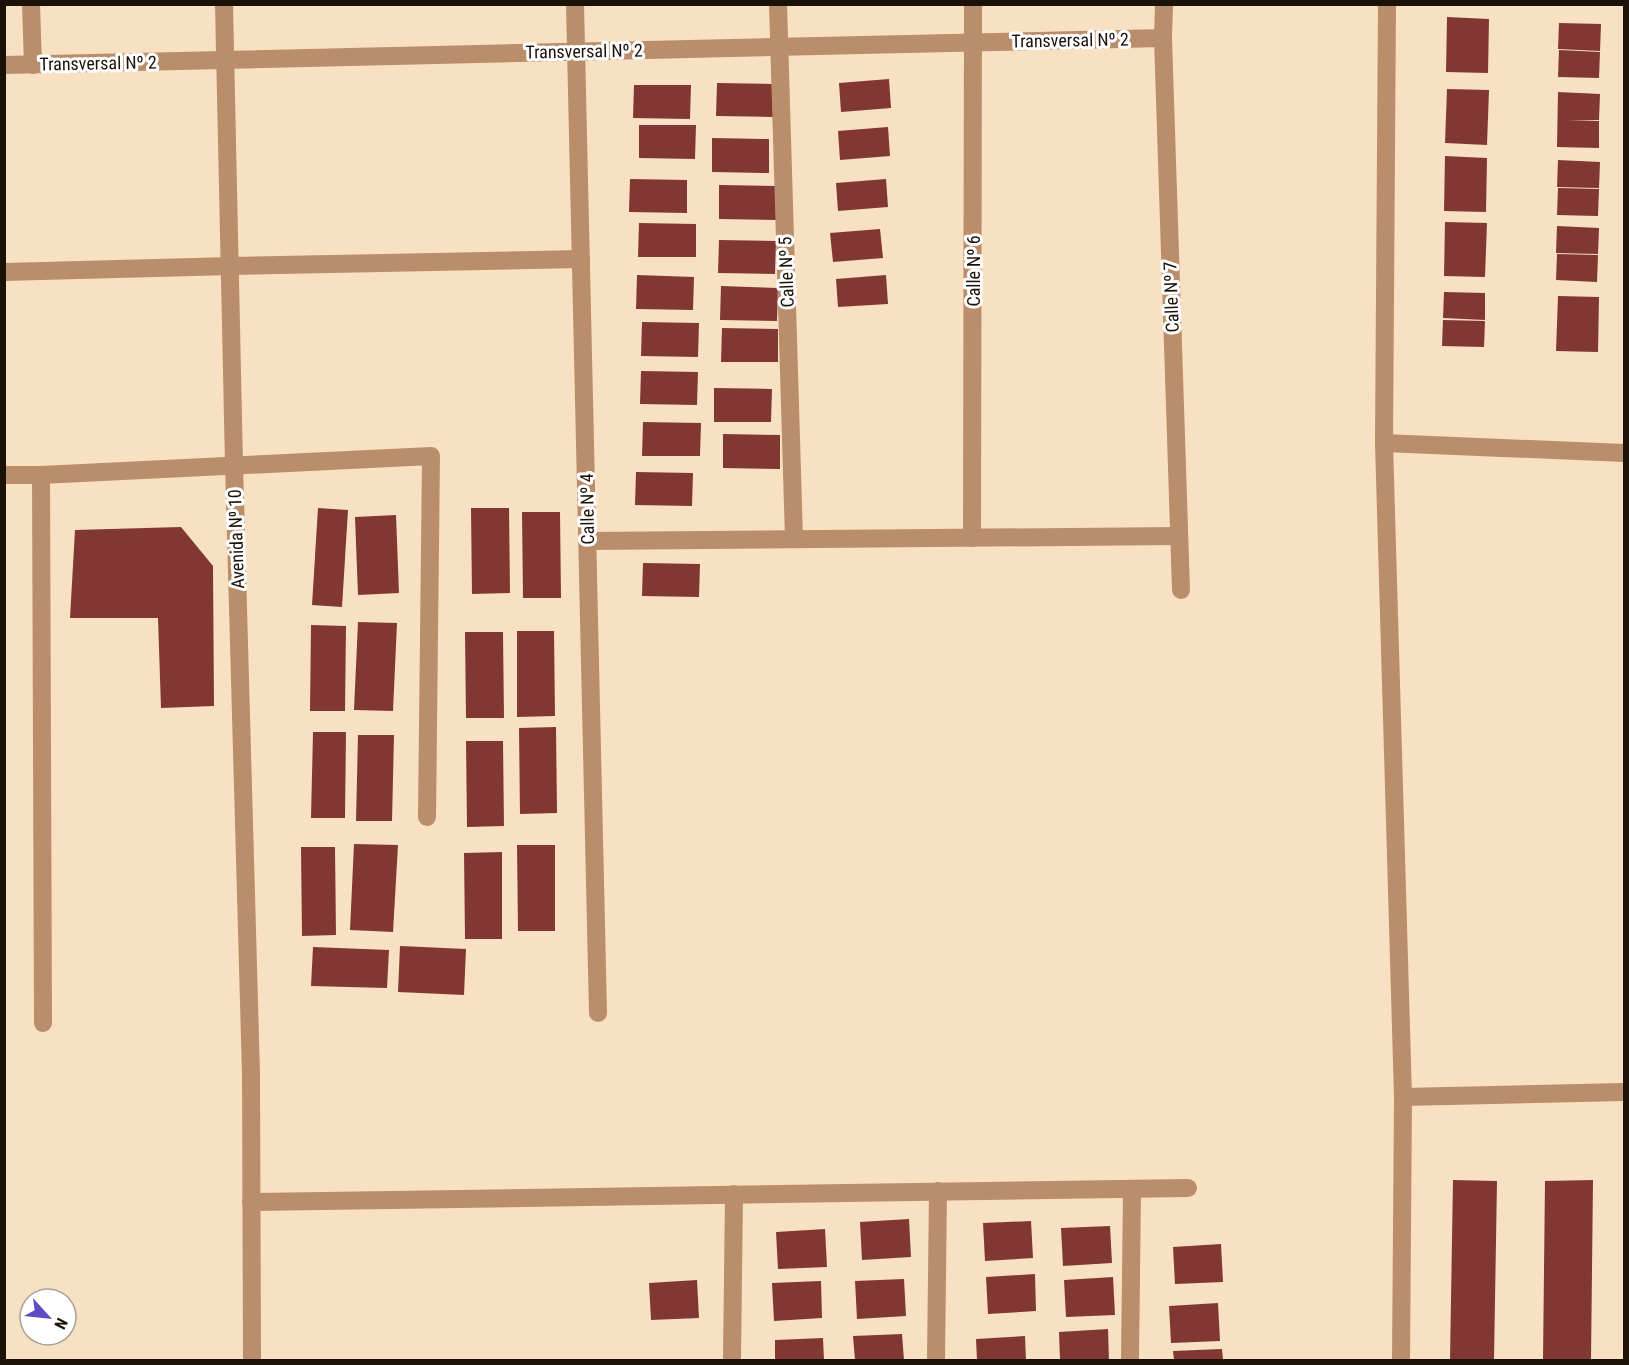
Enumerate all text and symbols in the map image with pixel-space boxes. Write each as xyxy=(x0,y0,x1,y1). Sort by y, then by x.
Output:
street label: Transversal Nº 2 xyxy=(1011,28,1129,52)
street label: Transversal Nº 2 xyxy=(525,39,643,63)
street label: Transversal Nº 2 xyxy=(39,51,157,75)
street label: Calle Nº 6 xyxy=(963,235,984,307)
street label: Calle Nº 5 xyxy=(774,236,798,308)
street label: Calle Nº 7 xyxy=(1159,261,1183,333)
street label: Calle Nº 4 xyxy=(576,473,598,545)
street label: Avenida N⁰ 10 xyxy=(224,489,248,589)
north arrow xyxy=(18,1287,78,1347)
text: N xyxy=(50,1315,72,1332)

